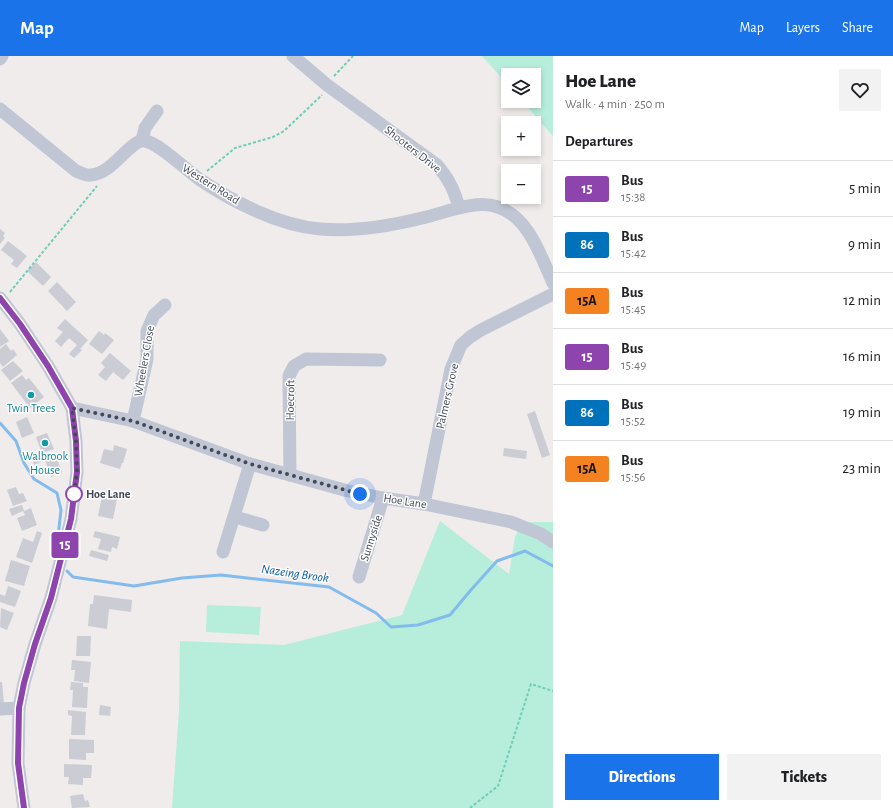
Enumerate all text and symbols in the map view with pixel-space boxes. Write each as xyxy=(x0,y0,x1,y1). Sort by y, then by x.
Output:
text: Map xyxy=(20,19,54,38)
text: Map xyxy=(739,21,764,35)
text: Layers xyxy=(786,21,820,35)
text: Share xyxy=(842,21,873,35)
map controls xyxy=(501,68,541,204)
button: layers xyxy=(501,68,541,108)
button: heart xyxy=(839,69,881,111)
text: Hoe Lane xyxy=(565,72,636,91)
text: Walk · 4 min · 250 m xyxy=(565,98,665,111)
button: + xyxy=(501,116,541,156)
street label: Shooters Drive xyxy=(383,123,443,175)
text: Departures xyxy=(565,134,633,149)
street label: Western Road xyxy=(180,162,242,206)
button: − xyxy=(501,164,541,204)
text: Bus xyxy=(621,173,643,188)
text: 5 min xyxy=(849,181,881,196)
text: 15 xyxy=(581,182,593,196)
text: 15:38 xyxy=(621,191,645,204)
text: Bus xyxy=(621,229,643,244)
text: 9 min xyxy=(848,237,881,252)
text: 86 xyxy=(580,238,594,252)
text: 15:42 xyxy=(621,247,646,260)
text: Bus xyxy=(621,285,643,300)
text: 12 min xyxy=(843,293,881,308)
text: 15A xyxy=(577,294,597,308)
text: 15:45 xyxy=(621,303,646,316)
street label: Wheelers Close xyxy=(132,325,156,397)
text: Bus xyxy=(621,341,643,356)
text: 16 min xyxy=(843,349,881,364)
text: 15 xyxy=(581,350,593,364)
text: 15:49 xyxy=(621,359,646,372)
street label: Palmers Grove xyxy=(434,362,460,430)
street label: Hoecroft xyxy=(284,379,296,421)
marker: Twin Trees xyxy=(26,390,36,400)
text: Bus xyxy=(621,397,643,412)
place label: Twin Trees xyxy=(7,402,55,414)
text: 19 min xyxy=(843,405,881,420)
text: 86 xyxy=(580,406,594,420)
text: 15:52 xyxy=(621,415,645,428)
marker: Walbrook House xyxy=(40,438,50,448)
place label: Walbrook House xyxy=(22,450,68,476)
text: Bus xyxy=(621,453,643,468)
text: 23 min xyxy=(842,461,881,476)
text: 15A xyxy=(577,462,597,476)
text: 15:56 xyxy=(621,471,645,484)
your location xyxy=(350,484,370,504)
marker: Hoe Lane xyxy=(65,485,83,503)
place label: Hoe Lane xyxy=(86,488,131,500)
street label: Hoe Lane xyxy=(383,492,427,510)
street label: Sunnyside xyxy=(358,513,385,563)
line badge: 15 xyxy=(47,532,83,558)
text: 15 xyxy=(59,538,71,552)
water label: Nazeing Brook xyxy=(260,563,330,585)
button: Directions xyxy=(565,754,719,800)
button: Tickets xyxy=(727,754,881,800)

